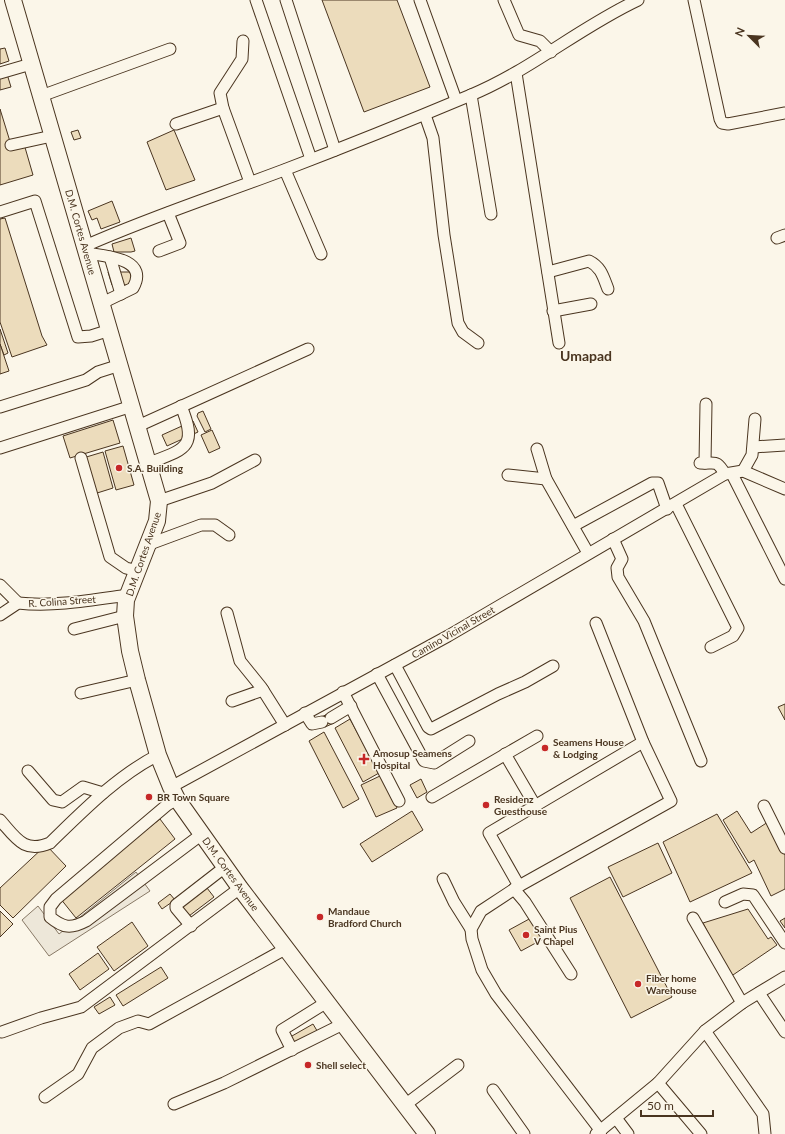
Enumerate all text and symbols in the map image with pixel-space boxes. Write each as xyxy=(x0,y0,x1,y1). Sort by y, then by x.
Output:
north arrow xyxy=(729,16,769,56)
text: N xyxy=(732,25,747,38)
street label: D.M. Cortes Avenue xyxy=(63,188,99,276)
district label: Umapad xyxy=(560,347,612,364)
place label: S.A. Building xyxy=(127,462,184,474)
marker: S.A. Building xyxy=(114,463,124,473)
street label: D.M. Cortes Avenue xyxy=(123,510,163,598)
street label: R. Colina Street xyxy=(28,593,97,609)
street label: Camino Vicinal Street xyxy=(409,603,497,661)
place label: Seamens House & Lodging xyxy=(553,736,624,760)
marker: Seamens House & Lodging xyxy=(540,743,550,753)
place label: Amosup Seamens Hospital xyxy=(372,747,452,771)
marker: Amosup Seamens Hospital xyxy=(358,753,370,765)
place label: BR Town Square xyxy=(157,791,230,803)
marker: BR Town Square xyxy=(144,792,154,802)
place label: Residenz Guesthouse xyxy=(494,793,548,817)
marker: Residenz Guesthouse xyxy=(481,800,491,810)
street label: D.M. Cortes Avenue xyxy=(200,835,262,913)
place label: Mandaue Bradford Church xyxy=(328,905,402,929)
marker: Mandaue Bradford Church xyxy=(315,912,325,922)
place label: Saint Pius V Chapel xyxy=(533,923,578,947)
marker: Saint Pius V Chapel xyxy=(521,930,531,940)
place label: Fiber home Warehouse xyxy=(646,972,697,996)
marker: Fiber home Warehouse xyxy=(633,979,643,989)
place label: Shell select xyxy=(316,1059,366,1071)
marker: Shell select xyxy=(303,1060,313,1070)
scale bar xyxy=(641,1092,713,1118)
text: 50 m xyxy=(647,1098,674,1113)

